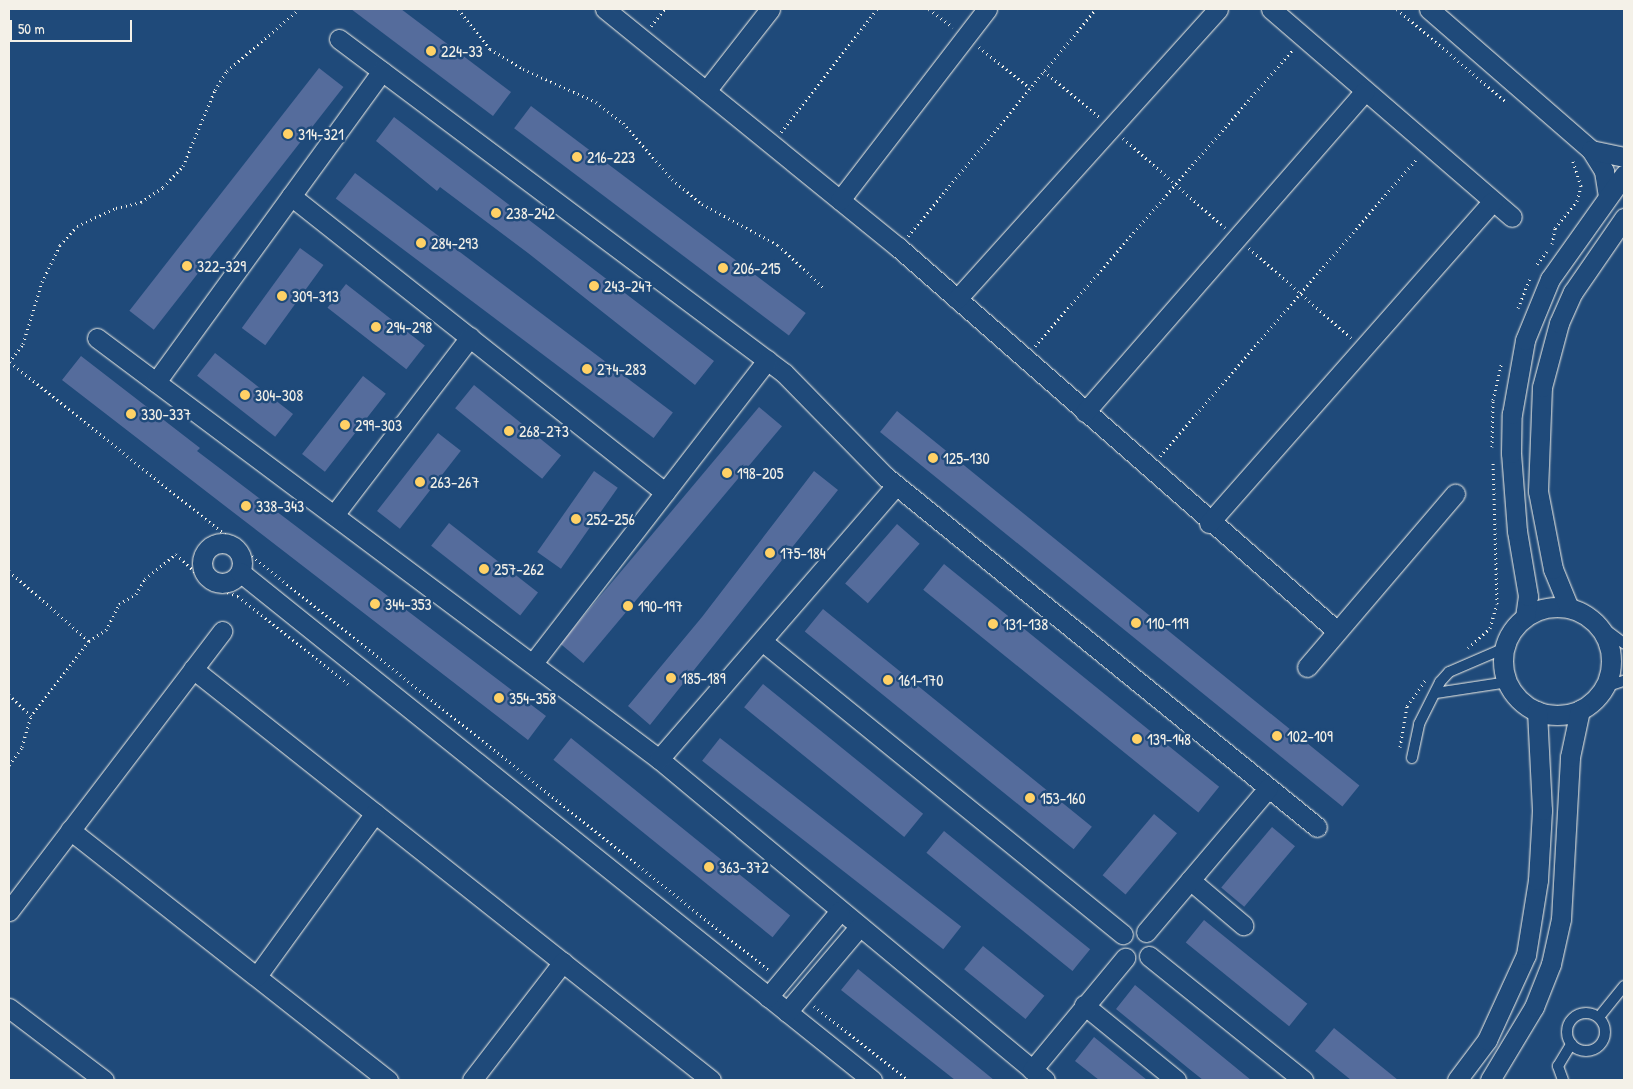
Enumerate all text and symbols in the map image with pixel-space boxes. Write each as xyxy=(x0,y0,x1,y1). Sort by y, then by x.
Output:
scale bar xyxy=(12,10,135,42)
text: 50 m xyxy=(18,18,45,39)
place label: 224-33 xyxy=(441,41,483,61)
marker: 224-33 xyxy=(425,45,437,57)
place label: 314-321 xyxy=(298,124,344,144)
marker: 314-321 xyxy=(282,128,294,140)
place label: 216-223 xyxy=(587,147,635,167)
marker: 216-223 xyxy=(571,151,583,163)
place label: 238-242 xyxy=(506,203,555,223)
marker: 238-242 xyxy=(490,207,502,219)
place label: 284-293 xyxy=(431,233,478,253)
marker: 284-293 xyxy=(415,237,427,249)
place label: 322-329 xyxy=(197,256,246,276)
place label: 206-215 xyxy=(733,258,781,278)
marker: 322-329 xyxy=(181,260,193,272)
marker: 206-215 xyxy=(717,262,729,274)
place label: 243-247 xyxy=(604,276,653,296)
marker: 243-247 xyxy=(588,280,600,292)
place label: 309-313 xyxy=(292,286,339,306)
marker: 309-313 xyxy=(276,290,288,302)
place label: 294-298 xyxy=(386,317,432,337)
marker: 294-298 xyxy=(370,321,382,333)
place label: 274-283 xyxy=(597,359,646,379)
marker: 274-283 xyxy=(581,363,593,375)
place label: 304-308 xyxy=(255,385,303,405)
marker: 304-308 xyxy=(239,389,251,401)
place label: 330-337 xyxy=(141,404,191,424)
marker: 330-337 xyxy=(125,408,137,420)
place label: 299-303 xyxy=(355,415,402,435)
marker: 299-303 xyxy=(339,419,351,431)
place label: 268-273 xyxy=(519,421,569,441)
marker: 268-273 xyxy=(503,425,515,437)
place label: 125-130 xyxy=(943,448,990,468)
marker: 125-130 xyxy=(927,452,939,464)
place label: 198-205 xyxy=(737,463,783,483)
marker: 198-205 xyxy=(721,467,733,479)
place label: 263-267 xyxy=(430,472,479,492)
marker: 263-267 xyxy=(414,476,426,488)
place label: 338-343 xyxy=(256,496,304,516)
marker: 338-343 xyxy=(240,500,252,512)
place label: 252-256 xyxy=(586,509,635,529)
marker: 252-256 xyxy=(570,513,582,525)
place label: 175-184 xyxy=(780,543,826,563)
marker: 175-184 xyxy=(764,547,776,559)
place label: 257-262 xyxy=(494,559,544,579)
marker: 257-262 xyxy=(478,563,490,575)
place label: 344-353 xyxy=(385,594,432,614)
place label: 190-197 xyxy=(638,596,683,616)
marker: 344-353 xyxy=(369,598,381,610)
marker: 190-197 xyxy=(622,600,634,612)
place label: 110-119 xyxy=(1146,613,1189,633)
place label: 131-138 xyxy=(1003,614,1048,634)
marker: 110-119 xyxy=(1130,617,1142,629)
marker: 131-138 xyxy=(987,618,999,630)
place label: 185-189 xyxy=(681,668,726,688)
place label: 161-170 xyxy=(898,670,943,690)
marker: 185-189 xyxy=(665,672,677,684)
marker: 161-170 xyxy=(882,674,894,686)
place label: 354-358 xyxy=(509,688,556,708)
marker: 354-358 xyxy=(493,692,505,704)
place label: 102-109 xyxy=(1287,726,1333,746)
place label: 139-148 xyxy=(1147,729,1191,749)
marker: 102-109 xyxy=(1271,730,1283,742)
marker: 139-148 xyxy=(1131,733,1143,745)
place label: 153-160 xyxy=(1040,788,1086,808)
marker: 153-160 xyxy=(1024,792,1036,804)
place label: 363-372 xyxy=(719,857,769,877)
marker: 363-372 xyxy=(703,861,715,873)

